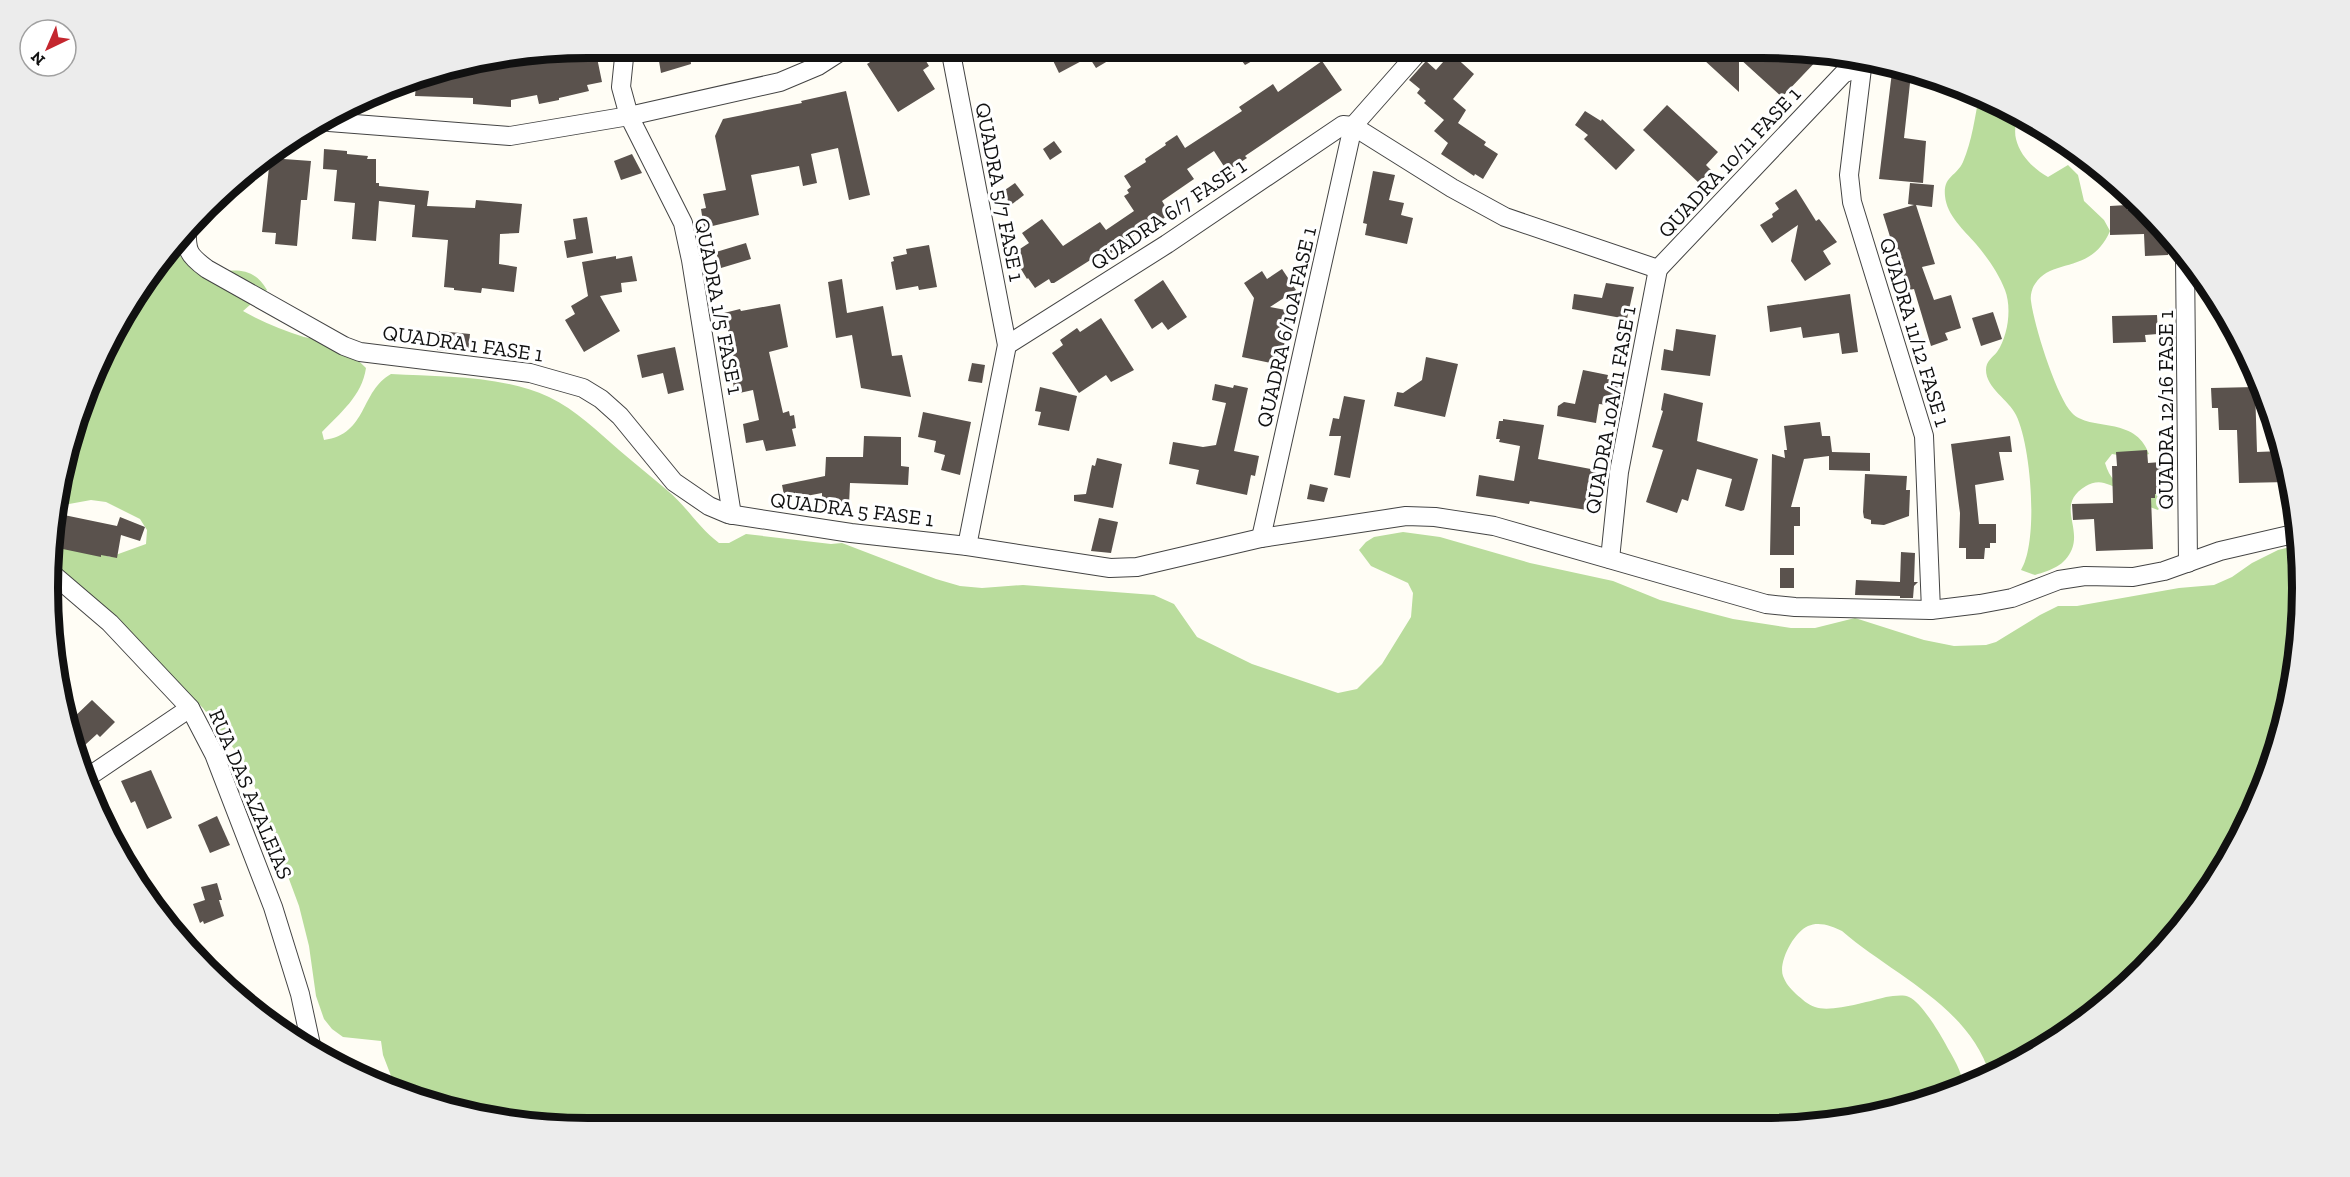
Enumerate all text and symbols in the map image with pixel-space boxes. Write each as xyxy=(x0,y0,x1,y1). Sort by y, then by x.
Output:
north arrow xyxy=(18,18,78,78)
text: N xyxy=(27,47,49,69)
street label: QUADRA 10/11 FASE 1 xyxy=(1653,81,1805,243)
street label: QUADRA 5/7 FASE 1 xyxy=(970,101,1030,283)
street label: QUADRA 6/7 FASE 1 xyxy=(1086,153,1250,275)
street label: QUADRA 1/5 FASE 1 xyxy=(690,216,748,396)
street label: QUADRA 6/10A FASE 1 xyxy=(1251,224,1321,430)
street label: QUADRA 11/12 FASE 1 xyxy=(1874,235,1956,429)
street label: QUADRA 10A/11 FASE 1 xyxy=(1579,304,1641,516)
street label: QUADRA 12/16 FASE 1 xyxy=(2153,311,2178,509)
street label: QUADRA 1 FASE 1 xyxy=(381,319,545,367)
street label: QUADRA 5 FASE 1 xyxy=(769,487,935,531)
street label: RUA DAS AZALEIAS xyxy=(204,705,298,883)

